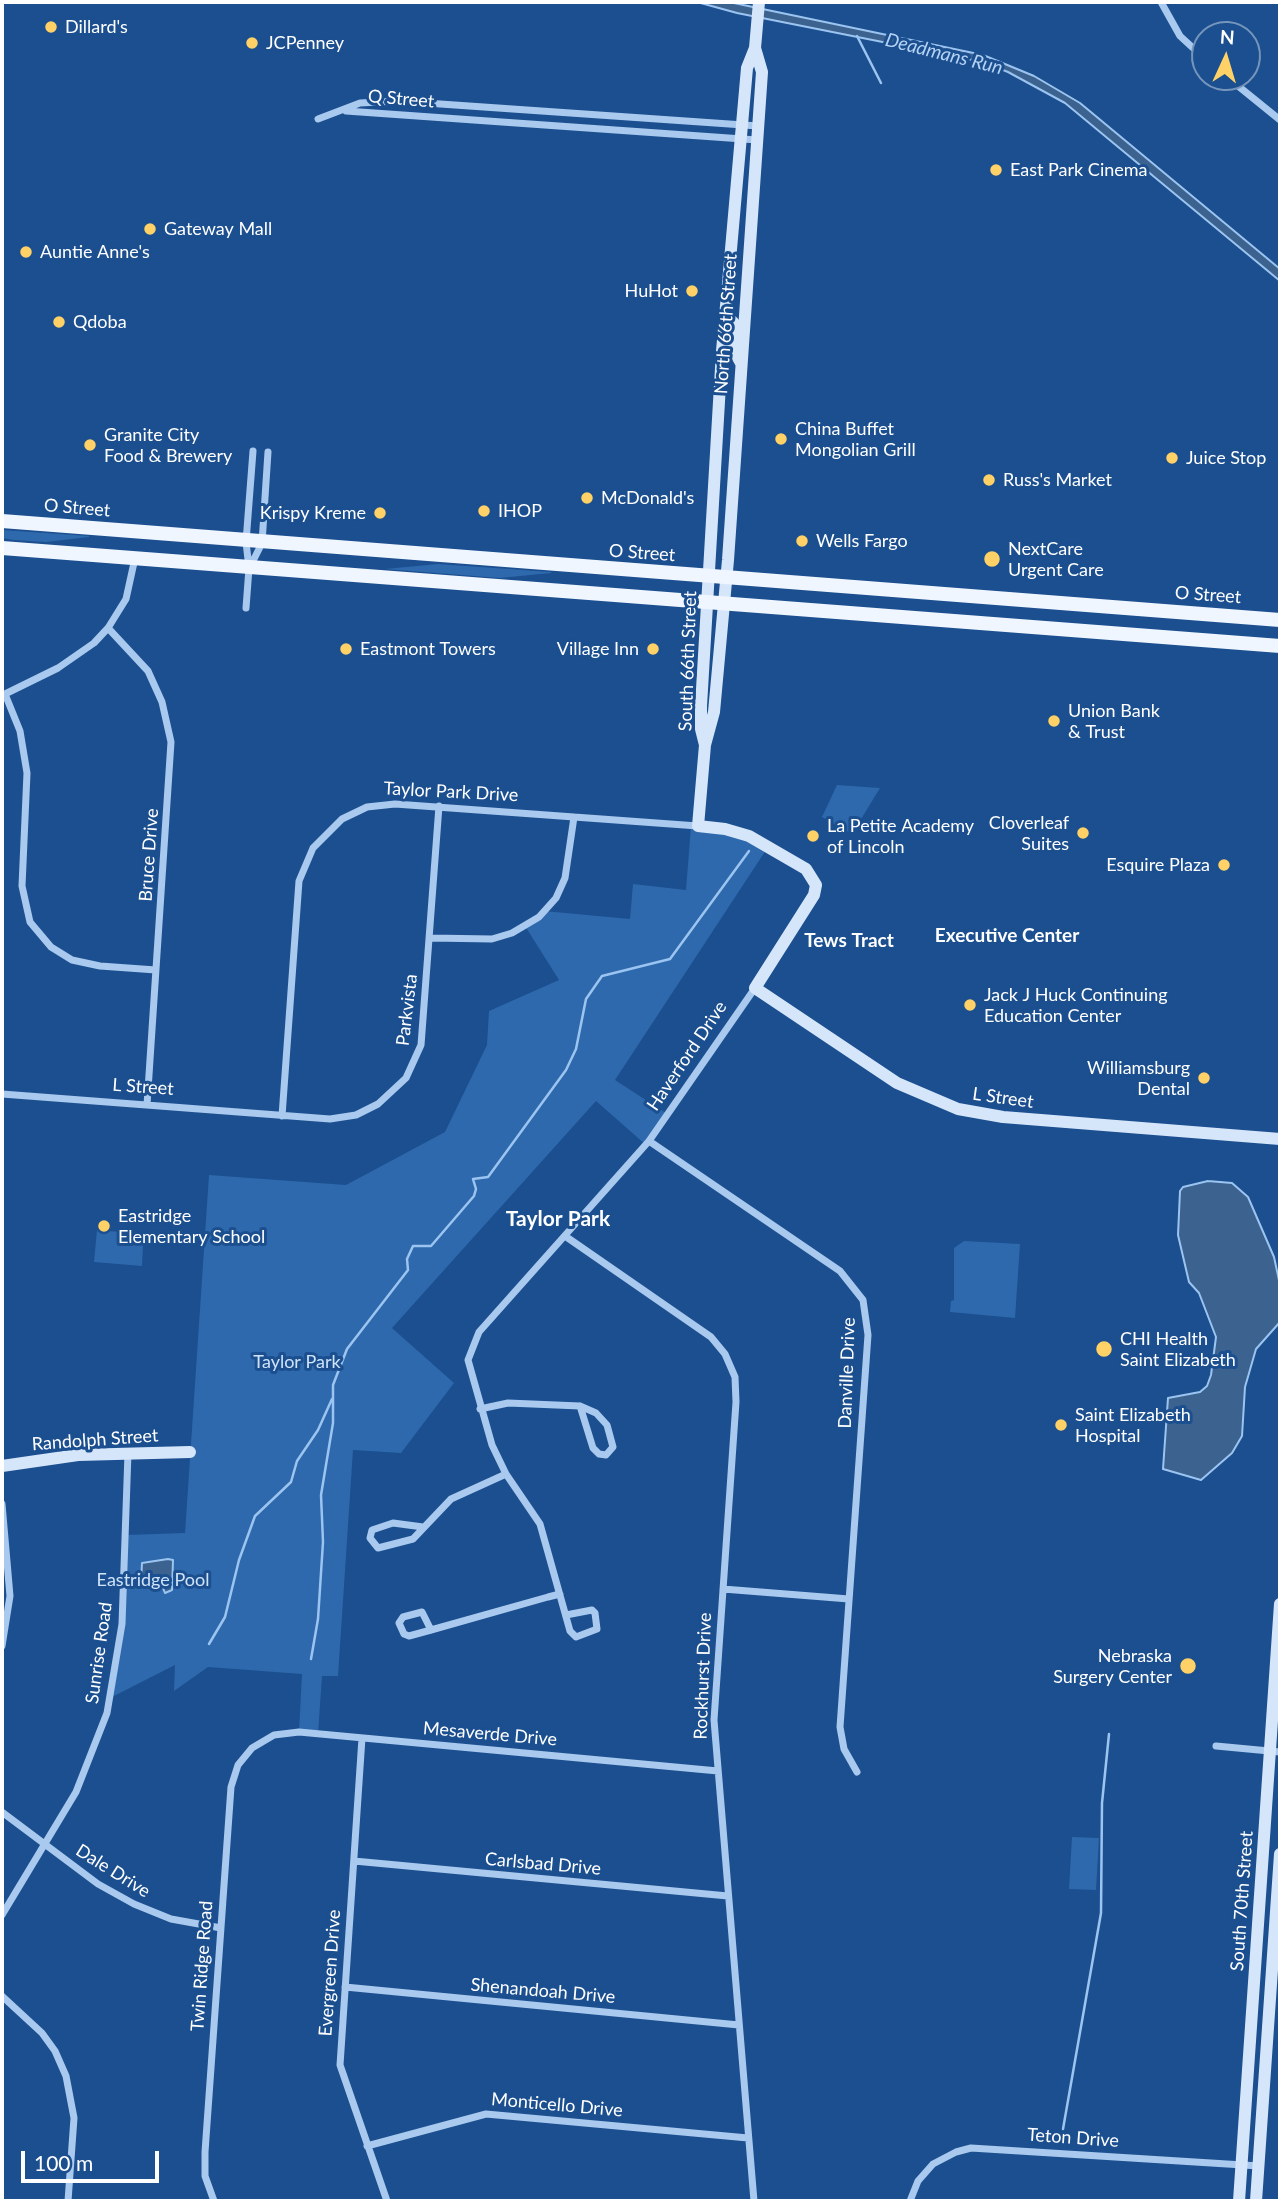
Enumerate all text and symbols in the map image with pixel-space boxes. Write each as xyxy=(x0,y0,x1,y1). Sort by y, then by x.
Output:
place label: Dillard's xyxy=(65,16,128,38)
marker: Dillard's xyxy=(43,19,59,35)
north arrow xyxy=(1191,21,1261,91)
text: N xyxy=(1219,25,1235,49)
water label: Deadmans Run xyxy=(883,28,1005,80)
place label: JCPenney xyxy=(266,32,344,54)
marker: JCPenney xyxy=(244,35,260,51)
street label: Q Street xyxy=(367,85,435,113)
place label: East Park Cinema xyxy=(1010,159,1148,181)
marker: East Park Cinema xyxy=(988,162,1004,178)
place label: Gateway Mall xyxy=(164,218,272,240)
marker: Gateway Mall xyxy=(142,221,158,237)
place label: Auntie Anne's xyxy=(40,241,150,263)
marker: Auntie Anne's xyxy=(18,244,34,260)
street label: North 66th Street xyxy=(710,253,742,395)
place label: HuHot xyxy=(625,280,678,302)
marker: HuHot xyxy=(684,283,700,299)
place label: Qdoba xyxy=(73,311,127,333)
marker: Qdoba xyxy=(51,314,67,330)
place label: China Buffet Mongolian Grill xyxy=(795,418,916,460)
place label: Granite City Food & Brewery xyxy=(104,424,232,466)
marker: China Buffet Mongolian Grill xyxy=(773,431,789,447)
marker: Granite City Food & Brewery xyxy=(82,437,98,453)
place label: Juice Stop xyxy=(1186,447,1266,469)
marker: Juice Stop xyxy=(1164,450,1180,466)
place label: Russ's Market xyxy=(1003,469,1112,491)
marker: Russ's Market xyxy=(981,472,997,488)
place label: McDonald's xyxy=(601,487,694,509)
marker: McDonald's xyxy=(579,490,595,506)
street label: O Street xyxy=(43,494,111,522)
place label: IHOP xyxy=(498,500,542,522)
place label: Krispy Kreme xyxy=(260,502,366,524)
marker: IHOP xyxy=(476,503,492,519)
marker: Krispy Kreme xyxy=(372,505,388,521)
place label: Wells Fargo xyxy=(816,530,908,552)
marker: Wells Fargo xyxy=(794,533,810,549)
place label: NextCare Urgent Care xyxy=(1008,538,1104,580)
street label: O Street xyxy=(608,540,676,566)
marker: NextCare Urgent Care xyxy=(982,549,1002,569)
street label: O Street xyxy=(1174,582,1242,608)
street label: South 66th Street xyxy=(675,590,701,732)
place label: Eastmont Towers xyxy=(360,638,496,660)
place label: Village Inn xyxy=(557,638,639,660)
marker: Eastmont Towers xyxy=(338,641,354,657)
marker: Village Inn xyxy=(645,641,661,657)
place label: Union Bank & Trust xyxy=(1068,700,1160,742)
marker: Union Bank & Trust xyxy=(1046,713,1062,729)
street label: Taylor Park Drive xyxy=(383,778,519,806)
street label: Bruce Drive xyxy=(135,808,163,902)
place label: Cloverleaf Suites xyxy=(989,812,1069,854)
place label: La Petite Academy of Lincoln xyxy=(827,815,974,858)
marker: Cloverleaf Suites xyxy=(1075,825,1091,841)
marker: La Petite Academy of Lincoln xyxy=(805,828,821,844)
place label: Esquire Plaza xyxy=(1106,854,1210,876)
marker: Esquire Plaza xyxy=(1216,857,1232,873)
district label: Executive Center xyxy=(935,925,1079,947)
district label: Tews Tract xyxy=(804,930,894,952)
street label: Parkvista xyxy=(392,973,422,1047)
place label: Jack J Huck Continuing Education Center xyxy=(984,984,1168,1026)
street label: Haverford Drive xyxy=(642,997,732,1115)
marker: Jack J Huck Continuing Education Center xyxy=(962,997,978,1013)
place label: Williamsburg Dental xyxy=(1087,1057,1190,1100)
marker: Williamsburg Dental xyxy=(1196,1070,1212,1086)
street label: L Street xyxy=(112,1074,174,1100)
street label: L Street xyxy=(971,1083,1035,1113)
place label: Eastridge Elementary School xyxy=(118,1205,265,1248)
district label: Taylor Park xyxy=(506,1206,610,1232)
marker: Eastridge Elementary School xyxy=(96,1218,112,1234)
street label: Danville Drive xyxy=(834,1317,860,1429)
place label: CHI Health Saint Elizabeth xyxy=(1120,1328,1236,1370)
marker: CHI Health Saint Elizabeth xyxy=(1094,1339,1114,1359)
park label: Taylor Park xyxy=(253,1351,341,1373)
place label: Saint Elizabeth Hospital xyxy=(1075,1404,1191,1446)
marker: Saint Elizabeth Hospital xyxy=(1053,1417,1069,1433)
street label: Randolph Street xyxy=(31,1425,159,1455)
park label: Eastridge Pool xyxy=(97,1569,209,1591)
street label: Sunrise Road xyxy=(81,1601,117,1705)
street label: Rockhurst Drive xyxy=(690,1612,716,1740)
place label: Nebraska Surgery Center xyxy=(1053,1645,1172,1688)
marker: Nebraska Surgery Center xyxy=(1178,1656,1198,1676)
street label: Mesaverde Drive xyxy=(422,1717,558,1751)
street label: South 70th Street xyxy=(1226,1830,1258,1972)
street label: Dale Drive xyxy=(72,1840,154,1902)
street label: Carlsbad Drive xyxy=(484,1848,602,1880)
street label: Twin Ridge Road xyxy=(187,1900,217,2032)
street label: Evergreen Drive xyxy=(315,1909,345,2037)
street label: Shenandoah Drive xyxy=(470,1974,616,2008)
street label: Monticello Drive xyxy=(490,2088,624,2122)
street label: Teton Drive xyxy=(1026,2124,1120,2152)
scale bar xyxy=(24,2136,163,2180)
text: 100 m xyxy=(34,2150,93,2175)

